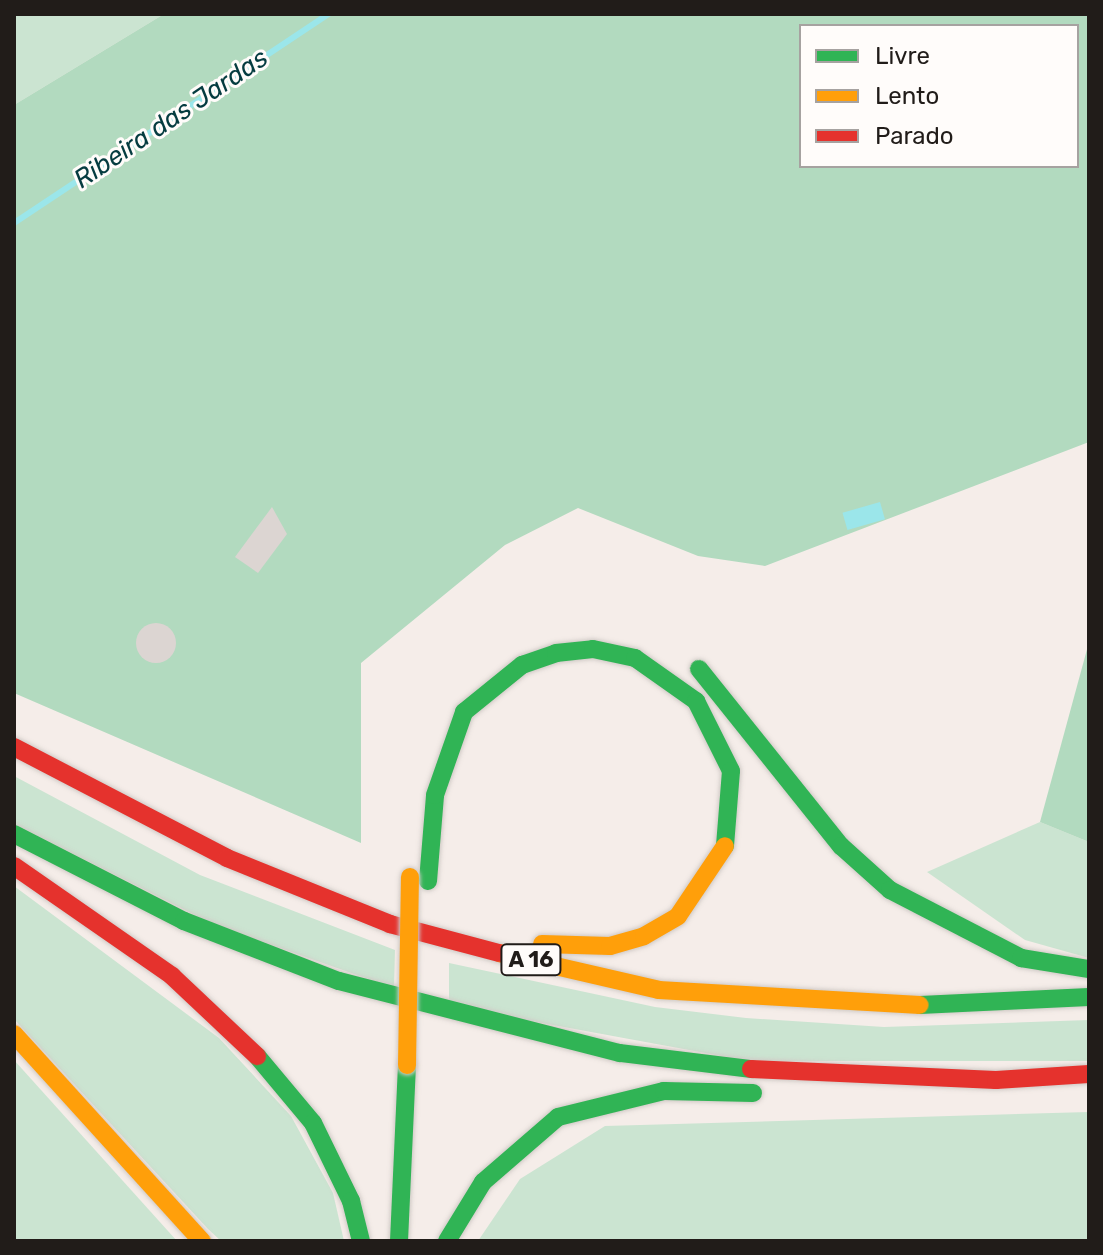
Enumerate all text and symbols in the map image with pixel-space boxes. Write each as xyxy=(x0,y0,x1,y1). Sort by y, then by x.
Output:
legend xyxy=(799,24,1079,168)
text: Livre xyxy=(875,42,930,70)
water label: Ribeira das Jardas xyxy=(68,43,274,195)
text: Lento xyxy=(875,82,939,110)
text: Parado xyxy=(875,122,954,150)
road number: A 16 xyxy=(499,942,563,978)

